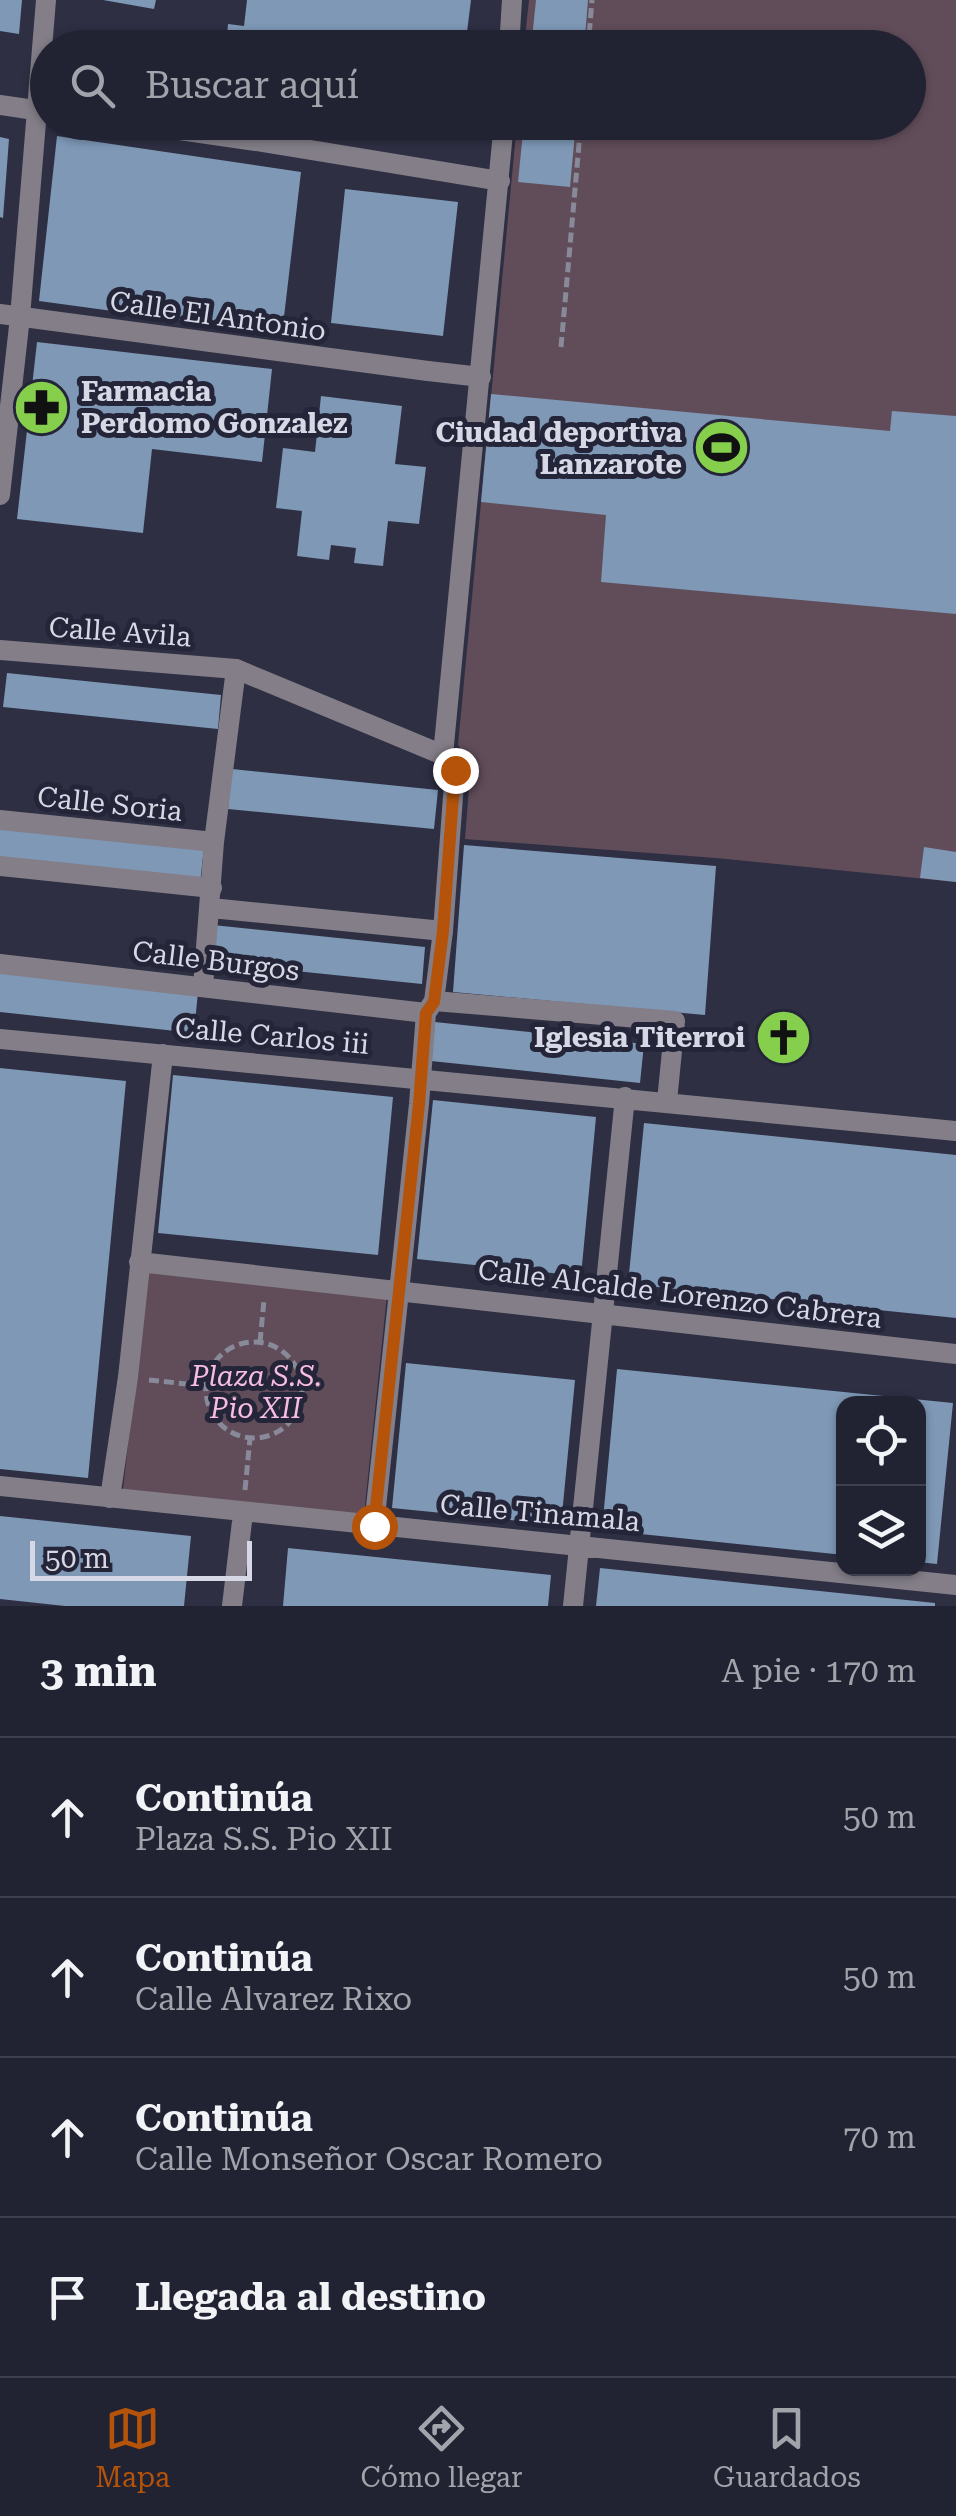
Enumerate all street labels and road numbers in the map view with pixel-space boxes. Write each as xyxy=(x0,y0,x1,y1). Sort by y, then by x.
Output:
street label: Calle El Antonio xyxy=(108,284,328,348)
street label: Calle Avila xyxy=(48,611,192,653)
street label: Calle Soria xyxy=(36,780,184,828)
street label: Calle Burgos xyxy=(131,934,301,988)
street label: Calle Carlos iii xyxy=(174,1011,371,1061)
street label: Calle Alcalde Lorenzo Cabrera xyxy=(476,1253,884,1335)
street label: Calle Tinamala xyxy=(439,1488,641,1538)

